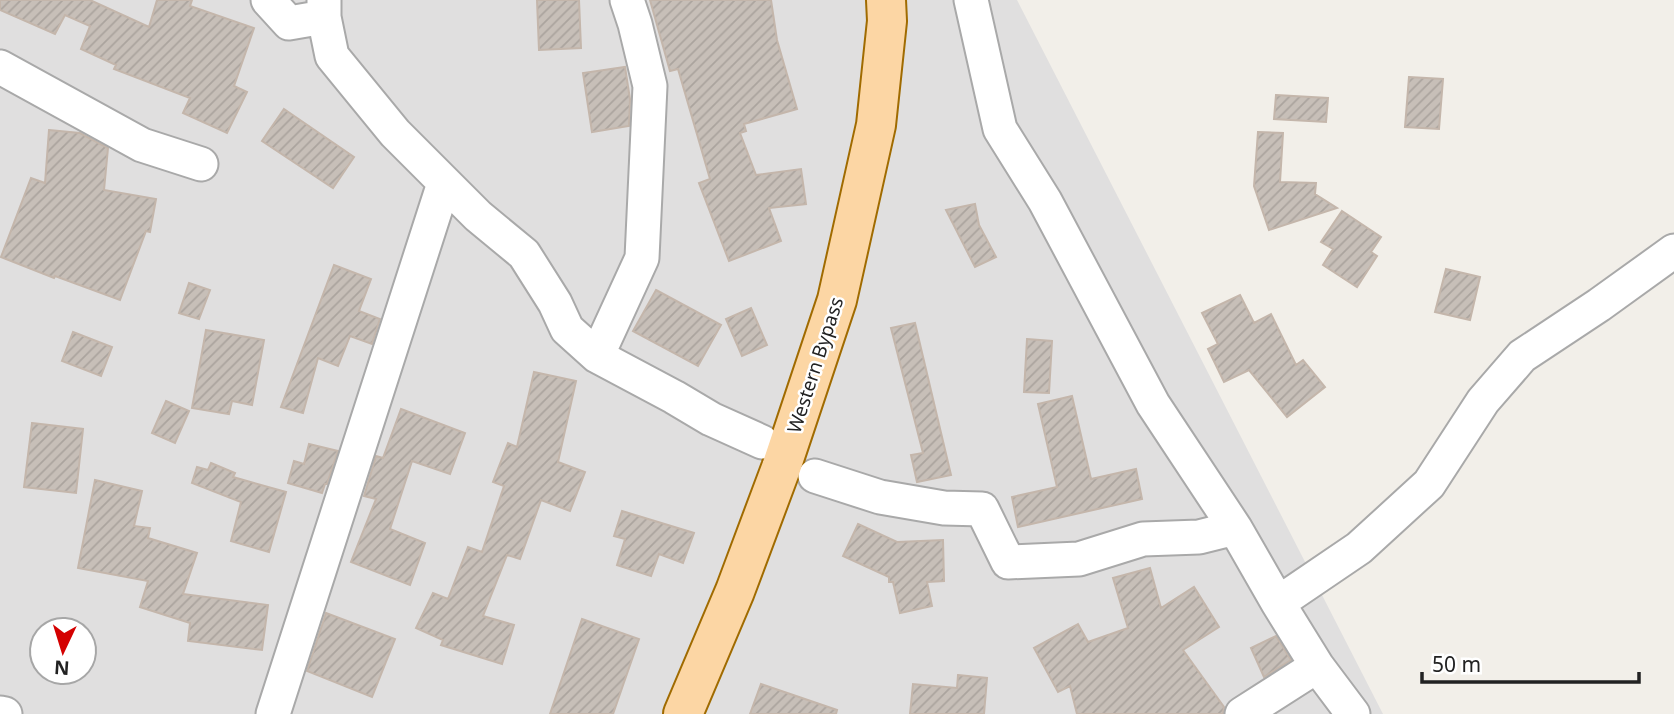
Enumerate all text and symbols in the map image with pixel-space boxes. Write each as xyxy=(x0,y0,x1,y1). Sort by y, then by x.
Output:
street label: Western Bypass xyxy=(781,294,849,436)
north arrow xyxy=(28,616,98,686)
scale bar xyxy=(1422,640,1639,684)
text: 50 m xyxy=(1432,650,1481,678)
text: N xyxy=(53,654,70,681)

